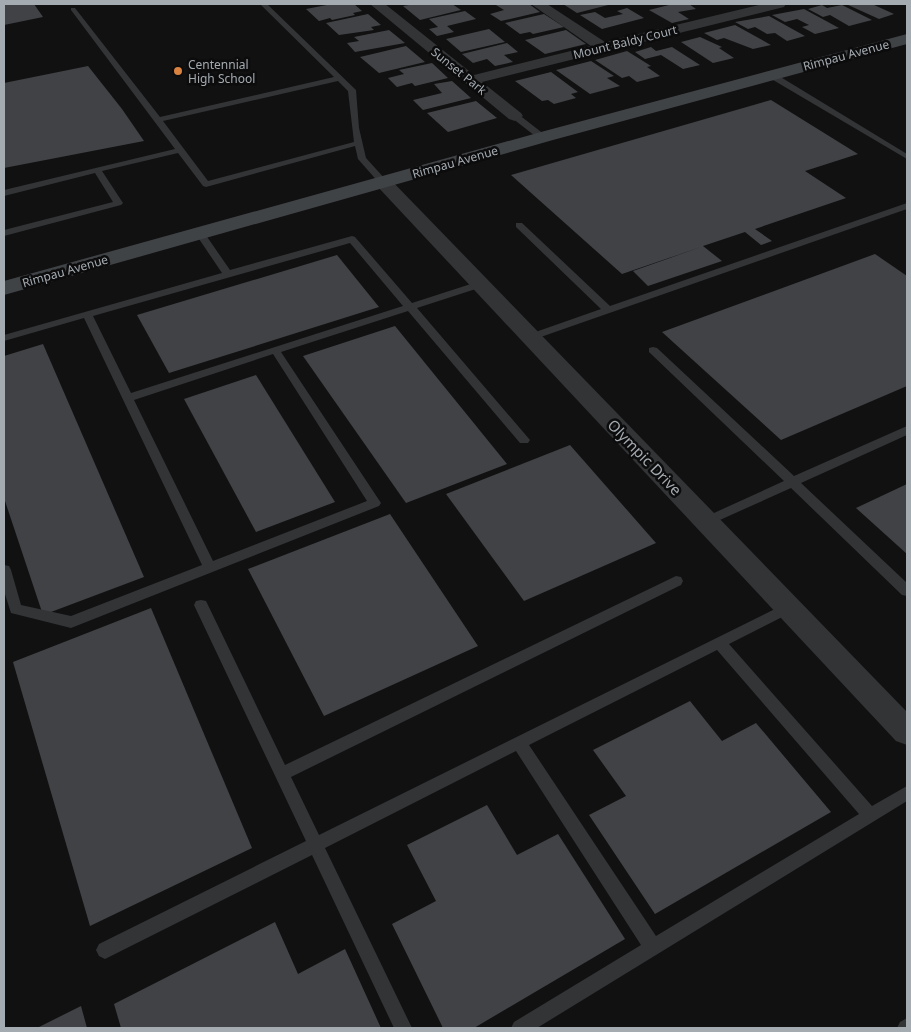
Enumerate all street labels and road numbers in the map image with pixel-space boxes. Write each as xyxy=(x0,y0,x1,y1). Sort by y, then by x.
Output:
street label: Mount Baldy Court xyxy=(571,21,679,63)
street label: Rimpau Avenue xyxy=(801,35,891,75)
street label: Sunset Park xyxy=(428,43,491,99)
street label: Rimpau Avenue xyxy=(410,142,500,182)
street label: Rimpau Avenue xyxy=(20,251,110,291)
street label: Olympic Drive xyxy=(604,415,686,499)

